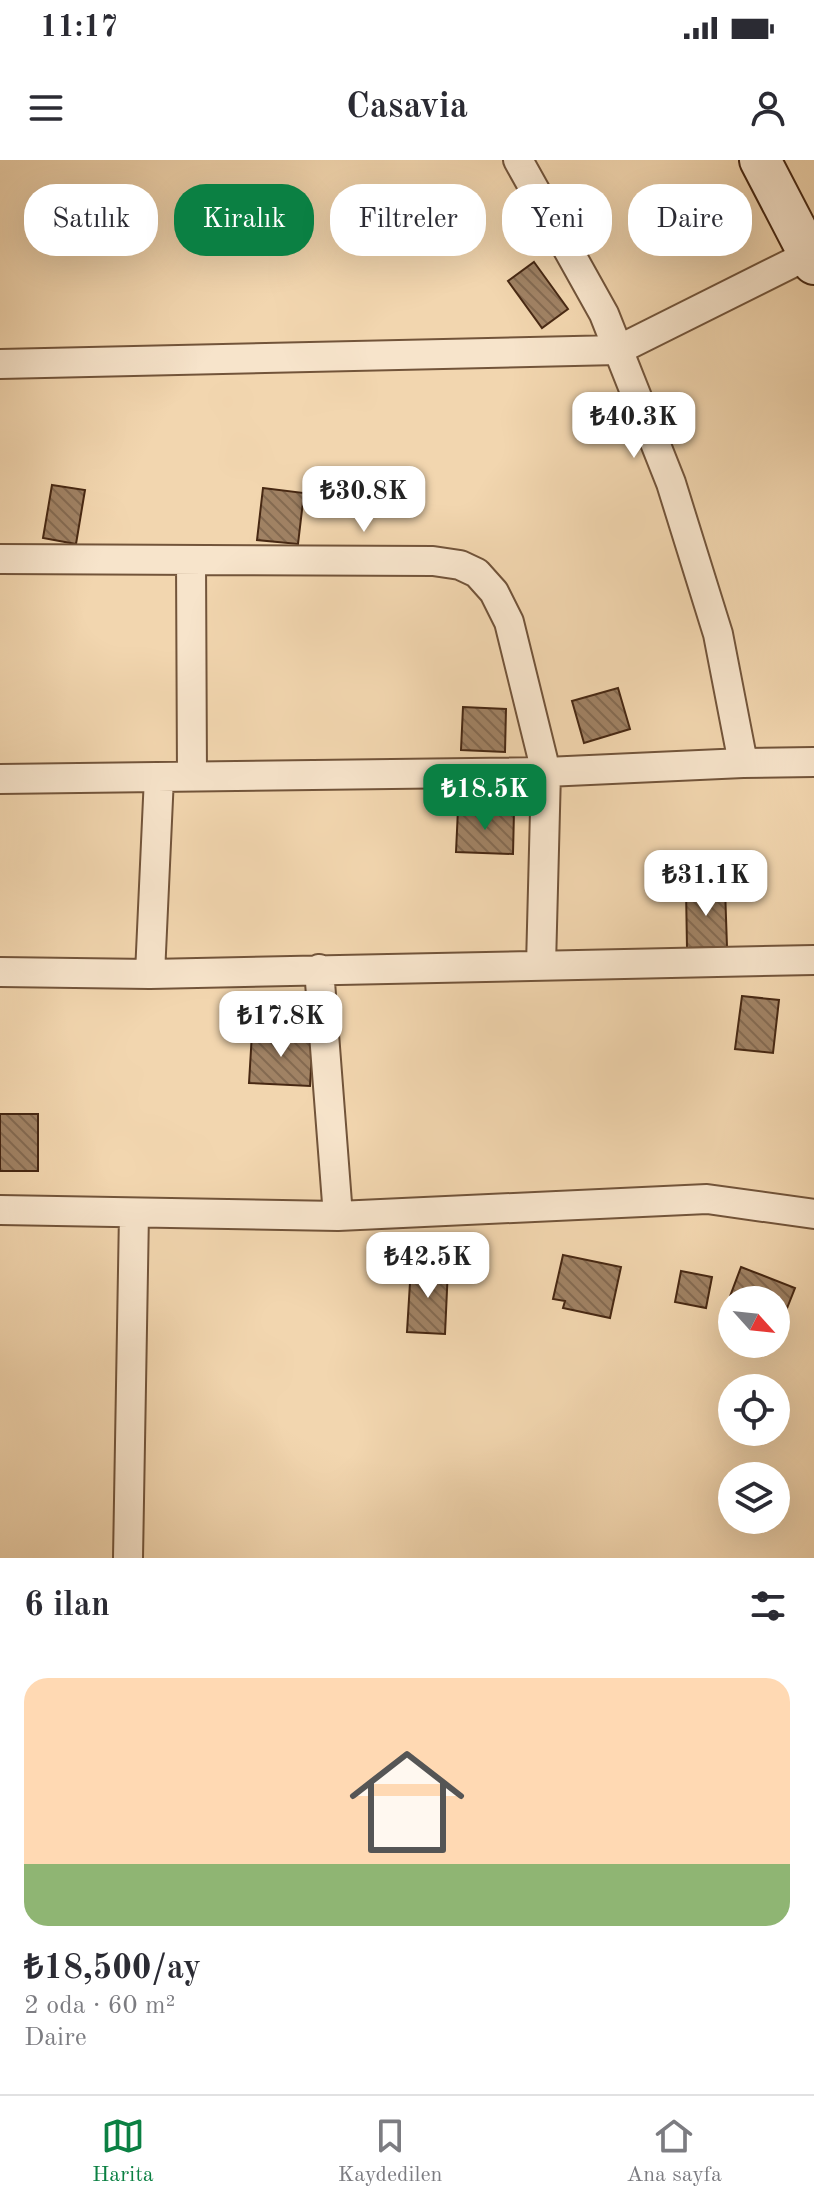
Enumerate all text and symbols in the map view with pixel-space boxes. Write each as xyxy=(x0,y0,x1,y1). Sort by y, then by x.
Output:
text: 11:17 xyxy=(40,13,118,43)
icon: menu xyxy=(24,86,68,130)
icon: person xyxy=(746,86,790,130)
text: Casavia xyxy=(346,90,468,126)
chip: Satılık xyxy=(24,184,158,256)
chip: Kiralık xyxy=(174,184,314,256)
chip: Filtreler xyxy=(330,184,486,256)
chip: Yeni xyxy=(502,184,612,256)
chip: Daire xyxy=(628,184,752,256)
pin: ₺40.3K xyxy=(569,392,699,460)
text: ₺40.3K xyxy=(590,405,678,431)
pin: ₺30.8K xyxy=(299,466,429,534)
text: ₺30.8K xyxy=(320,479,408,505)
pin: ₺18.5K xyxy=(420,764,550,832)
text: ₺18.5K xyxy=(441,777,529,803)
pin: ₺31.1K xyxy=(641,850,771,918)
text: ₺31.1K xyxy=(662,863,750,889)
pin: ₺17.8K xyxy=(216,991,346,1059)
text: ₺17.8K xyxy=(237,1004,325,1030)
pin: ₺42.5K xyxy=(363,1232,493,1300)
text: ₺42.5K xyxy=(384,1245,472,1271)
north arrow xyxy=(718,1286,790,1358)
map controls xyxy=(718,1286,790,1534)
button: locate xyxy=(718,1374,790,1446)
button: layers xyxy=(718,1462,790,1534)
icon: filters xyxy=(746,1584,790,1628)
text: 6 ilan xyxy=(24,1589,110,1623)
icon: home xyxy=(335,1730,479,1874)
text: ₺18,500/ay xyxy=(24,1952,201,1986)
text: 2 oda · 60 m² xyxy=(24,1993,175,2019)
text: Daire xyxy=(24,2025,87,2051)
tab: Harita xyxy=(92,2114,154,2189)
tab: Kaydedilen xyxy=(338,2114,442,2189)
tab: Ana sayfa xyxy=(626,2114,722,2189)

